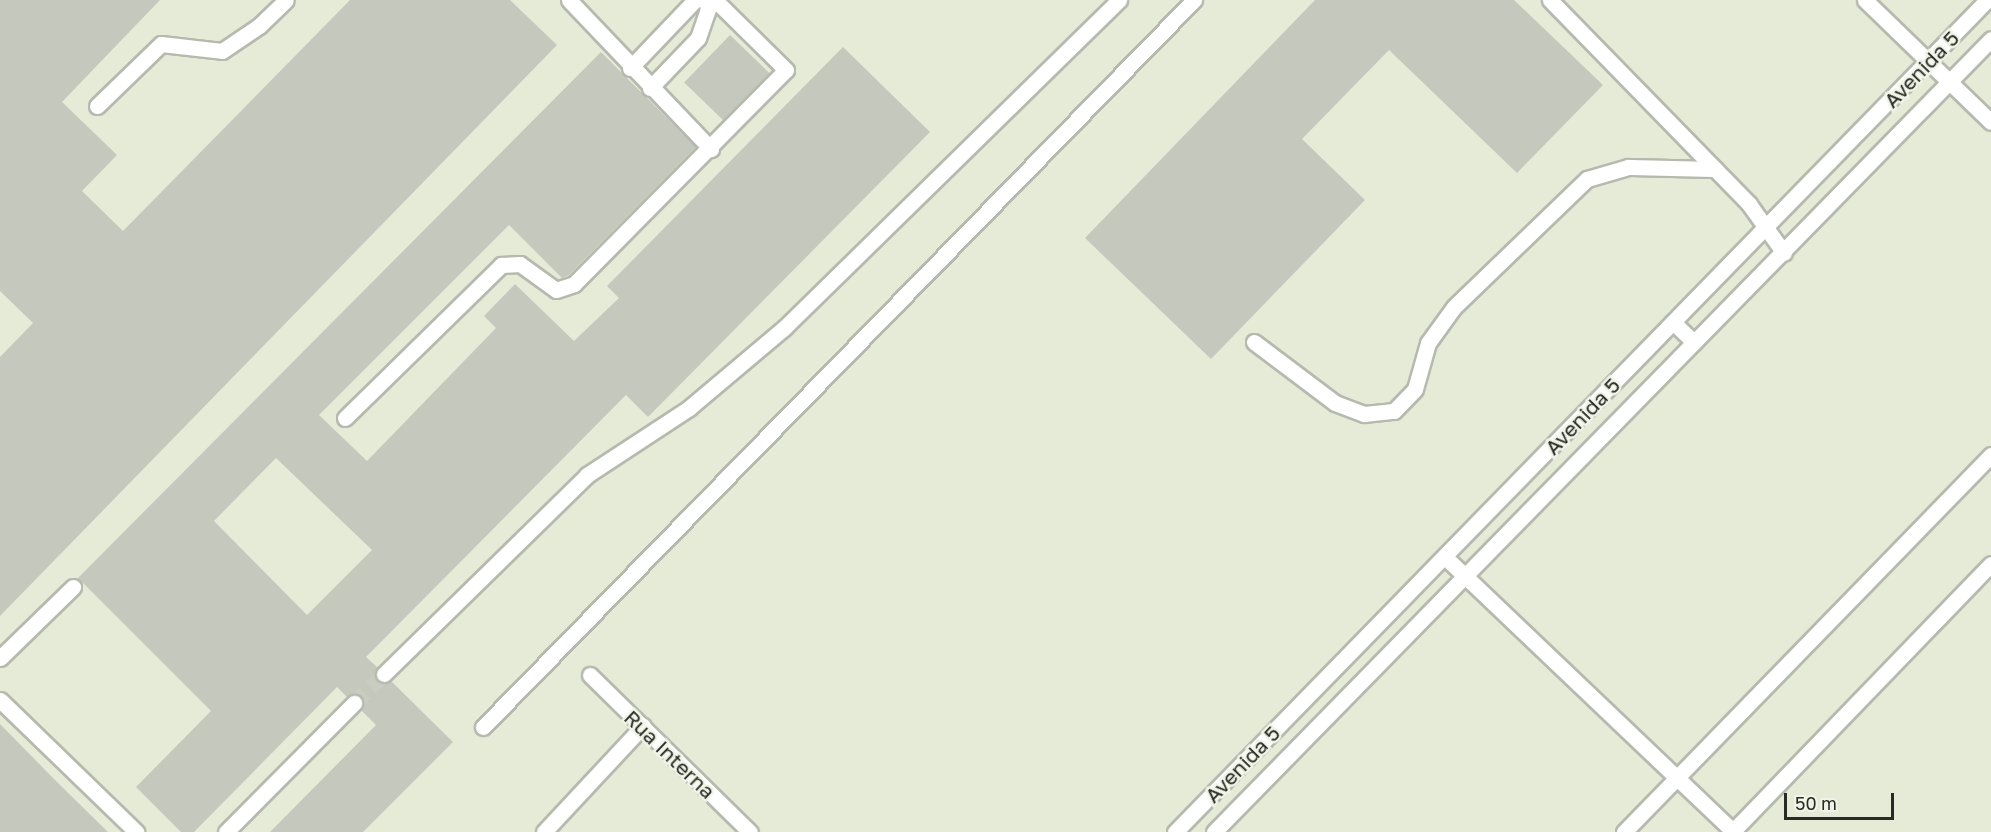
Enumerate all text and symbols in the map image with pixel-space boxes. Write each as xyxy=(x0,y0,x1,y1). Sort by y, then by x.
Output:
street label: Avenida 5 xyxy=(1878,25,1964,113)
street label: Avenida 5 xyxy=(1539,372,1625,460)
street label: Rua Interna xyxy=(619,704,721,804)
street label: Avenida 5 xyxy=(1199,720,1285,808)
scale bar xyxy=(1787,781,1896,819)
text: 50 m xyxy=(1795,792,1837,814)

